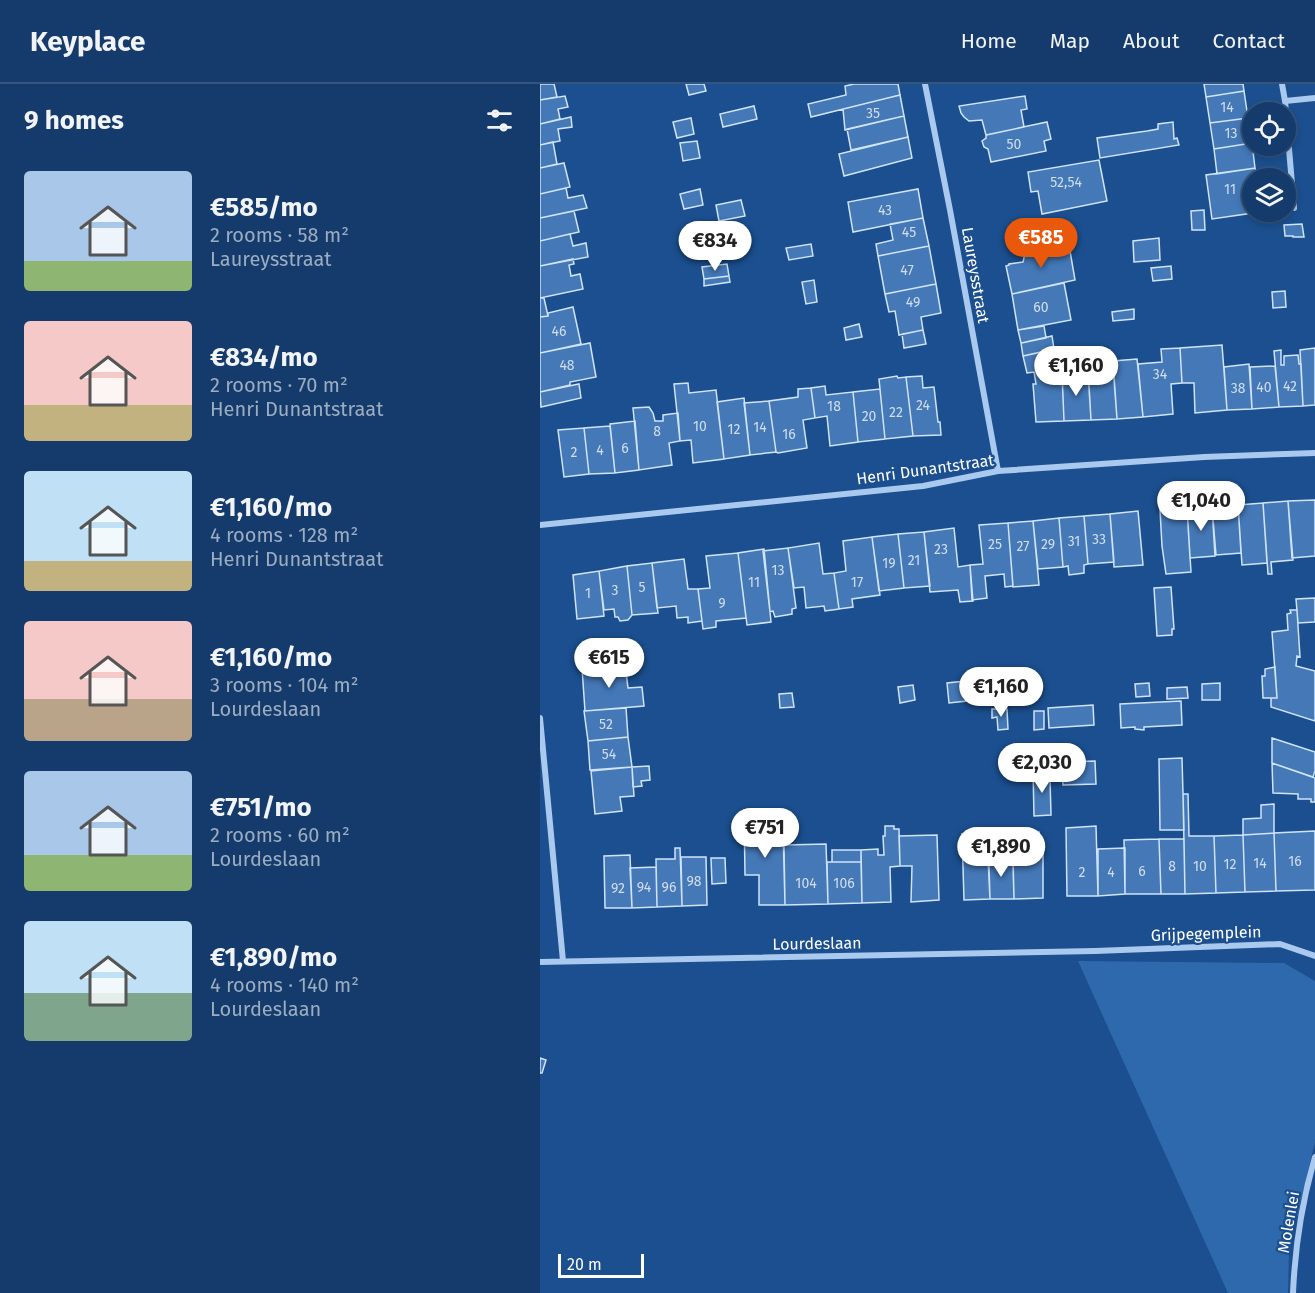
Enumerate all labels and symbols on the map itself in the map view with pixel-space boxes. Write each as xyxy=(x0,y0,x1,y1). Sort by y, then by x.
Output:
house number: 14 xyxy=(1220,99,1234,116)
house number: 35 xyxy=(866,105,880,122)
house number: 13 xyxy=(1224,125,1238,142)
house number: 50 xyxy=(1007,136,1022,153)
house number: 52,54 xyxy=(1050,174,1082,191)
house number: 11 xyxy=(1224,181,1236,198)
house number: 43 xyxy=(878,202,892,219)
pin: €585 xyxy=(1005,218,1077,269)
pin: €834 xyxy=(679,221,751,272)
house number: 45 xyxy=(902,224,916,241)
street label: Laureysstraat xyxy=(958,226,993,325)
house number: 47 xyxy=(900,262,914,279)
house number: 49 xyxy=(906,294,920,311)
house number: 60 xyxy=(1033,299,1049,316)
house number: 46 xyxy=(552,323,566,340)
pin: €1,160 xyxy=(1027,346,1125,397)
house number: 48 xyxy=(559,357,575,374)
house number: 34 xyxy=(1153,366,1168,383)
house number: 42 xyxy=(1283,378,1297,395)
house number: 40 xyxy=(1256,379,1272,396)
house number: 38 xyxy=(1231,380,1246,397)
house number: 24 xyxy=(916,397,931,414)
house number: 18 xyxy=(827,398,841,415)
house number: 22 xyxy=(889,404,903,421)
house number: 20 xyxy=(862,408,877,425)
house number: 10 xyxy=(693,418,707,435)
house number: 14 xyxy=(753,419,767,436)
house number: 12 xyxy=(728,421,741,438)
house number: 8 xyxy=(653,423,661,440)
house number: 16 xyxy=(782,426,796,443)
house number: 6 xyxy=(621,440,629,457)
house number: 4 xyxy=(596,442,604,459)
house number: 2 xyxy=(571,444,578,461)
street label: Henri Dunantstraat xyxy=(855,450,995,489)
pin: €1,040 xyxy=(1152,481,1250,532)
house number: 33 xyxy=(1092,531,1106,548)
house number: 31 xyxy=(1068,533,1080,550)
house number: 25 xyxy=(988,536,1002,553)
house number: 29 xyxy=(1041,536,1055,553)
house number: 27 xyxy=(1016,538,1030,555)
house number: 23 xyxy=(934,541,948,558)
house number: 21 xyxy=(908,552,920,569)
house number: 19 xyxy=(882,555,896,572)
house number: 13 xyxy=(771,562,785,579)
house number: 11 xyxy=(748,574,760,591)
house number: 17 xyxy=(851,574,863,591)
house number: 5 xyxy=(638,579,646,596)
house number: 3 xyxy=(612,582,619,599)
house number: 1 xyxy=(585,585,591,602)
house number: 9 xyxy=(718,595,726,612)
pin: €615 xyxy=(573,638,645,689)
pin: €1,160 xyxy=(952,667,1050,718)
house number: 52 xyxy=(599,716,613,733)
pin: €2,030 xyxy=(993,743,1091,794)
house number: 54 xyxy=(602,746,617,763)
pin: €751 xyxy=(729,808,801,859)
pin: €1,890 xyxy=(952,827,1050,878)
house number: 16 xyxy=(1288,853,1302,870)
house number: 14 xyxy=(1253,855,1267,872)
house number: 12 xyxy=(1224,856,1237,873)
house number: 8 xyxy=(1168,858,1176,875)
house number: 10 xyxy=(1193,858,1207,875)
house number: 6 xyxy=(1138,863,1146,880)
house number: 2 xyxy=(1079,864,1086,881)
house number: 4 xyxy=(1107,864,1115,881)
house number: 98 xyxy=(686,873,702,890)
house number: 104 xyxy=(795,875,817,892)
house number: 106 xyxy=(833,875,855,892)
house number: 94 xyxy=(637,879,652,896)
house number: 96 xyxy=(662,879,676,896)
house number: 92 xyxy=(611,880,625,897)
street label: Grijpegemplein xyxy=(1150,922,1262,945)
street label: Lourdeslaan xyxy=(772,933,862,954)
street label: Molenlei xyxy=(1274,1190,1303,1254)
scale bar xyxy=(558,1251,644,1278)

